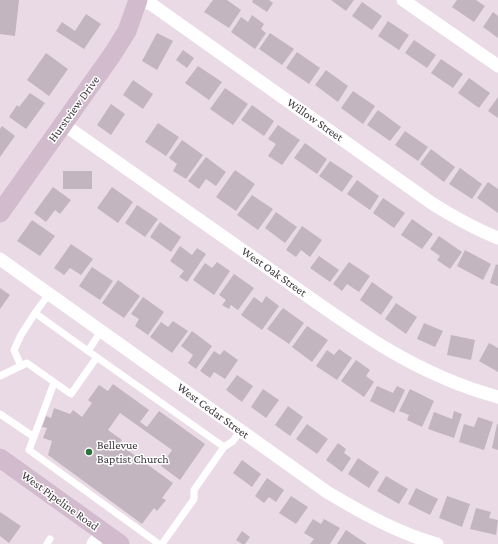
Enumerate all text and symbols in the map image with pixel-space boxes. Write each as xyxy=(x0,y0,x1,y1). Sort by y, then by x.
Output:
street label: Hurstview Drive xyxy=(45,73,103,145)
street label: Willow Street xyxy=(284,95,346,145)
street label: West Oak Street xyxy=(239,244,309,300)
street label: West Cedar Street xyxy=(174,380,252,442)
place label: Bellevue Baptist Church xyxy=(97,438,169,466)
marker: Bellevue Baptist Church xyxy=(84,447,94,457)
street label: West Pipeline Road xyxy=(19,468,101,534)

